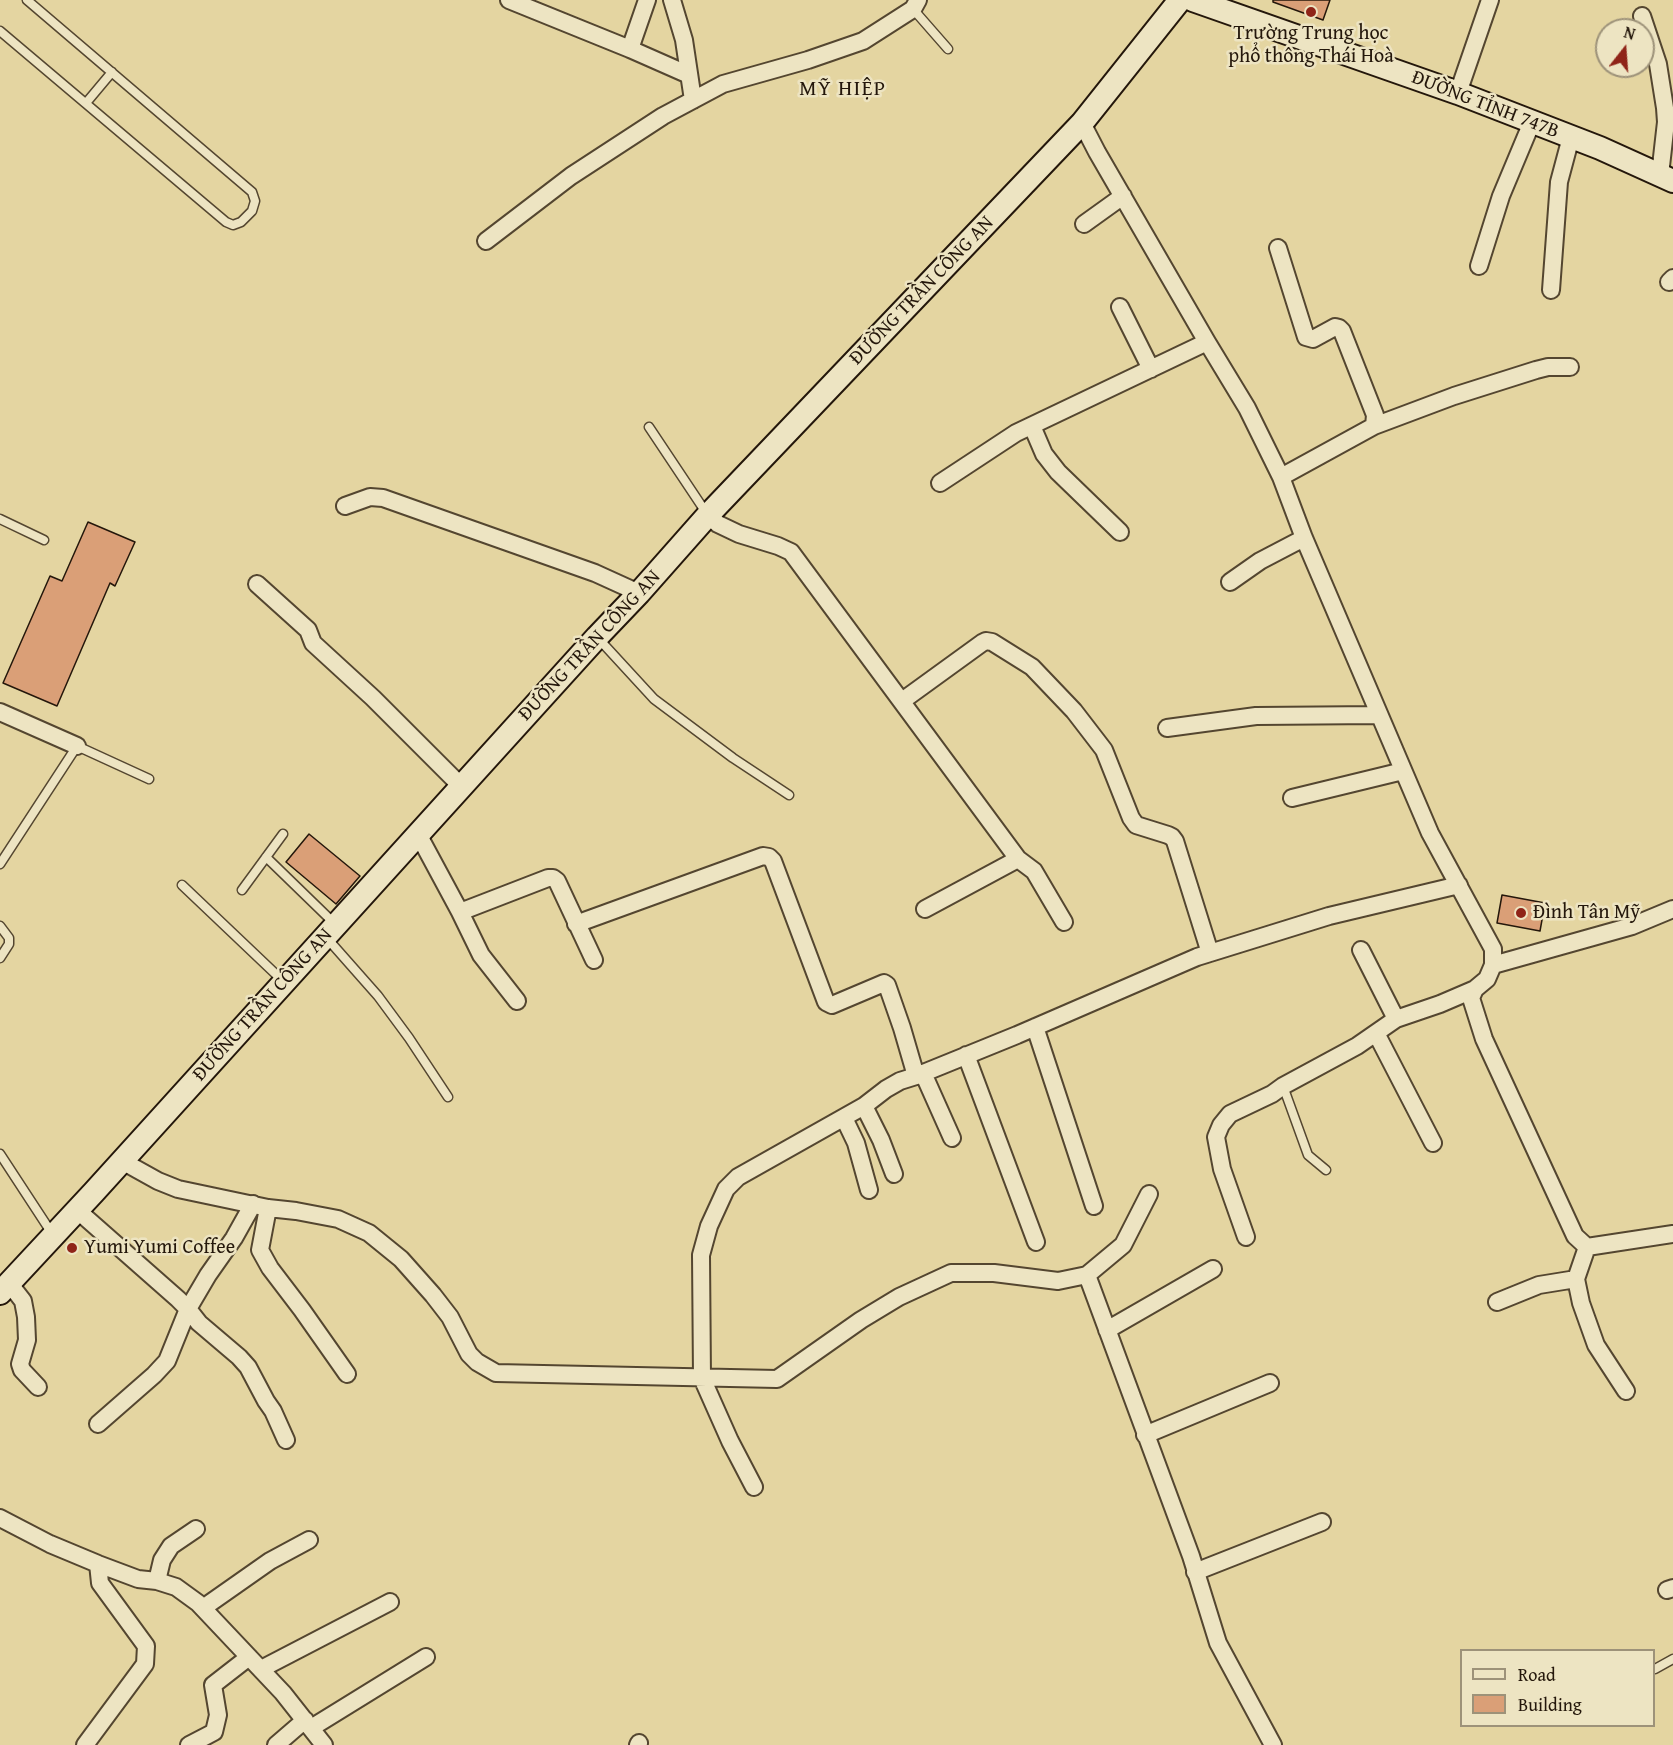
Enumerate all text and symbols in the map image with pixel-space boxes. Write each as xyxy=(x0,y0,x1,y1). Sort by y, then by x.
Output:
marker: Trường Trung học phổ thông Thái Hoà xyxy=(1304,5,1318,19)
north arrow xyxy=(1595,18,1655,78)
text: N xyxy=(1621,20,1638,46)
place label: Trường Trung học phổ thông Thái Hoà xyxy=(1228,22,1394,69)
street label: ĐƯỜNG TỈNH 747B xyxy=(1408,66,1562,144)
district label: MỸ HIỆP xyxy=(799,77,887,103)
street label: ĐƯỜNG TRẦN CÔNG AN xyxy=(845,212,999,370)
street label: ĐƯỜNG TRẦN CÔNG AN xyxy=(514,566,666,726)
place label: Đình Tân Mỹ xyxy=(1533,901,1640,925)
marker: Đình Tân Mỹ xyxy=(1514,906,1528,920)
street label: ĐƯỜNG TRẦN CÔNG AN xyxy=(188,924,338,1086)
place label: Yumi Yumi Coffee xyxy=(84,1236,235,1260)
marker: Yumi Yumi Coffee xyxy=(65,1241,79,1255)
legend xyxy=(1460,1649,1655,1727)
text: Road xyxy=(1518,1661,1556,1688)
text: Building xyxy=(1518,1691,1582,1718)

